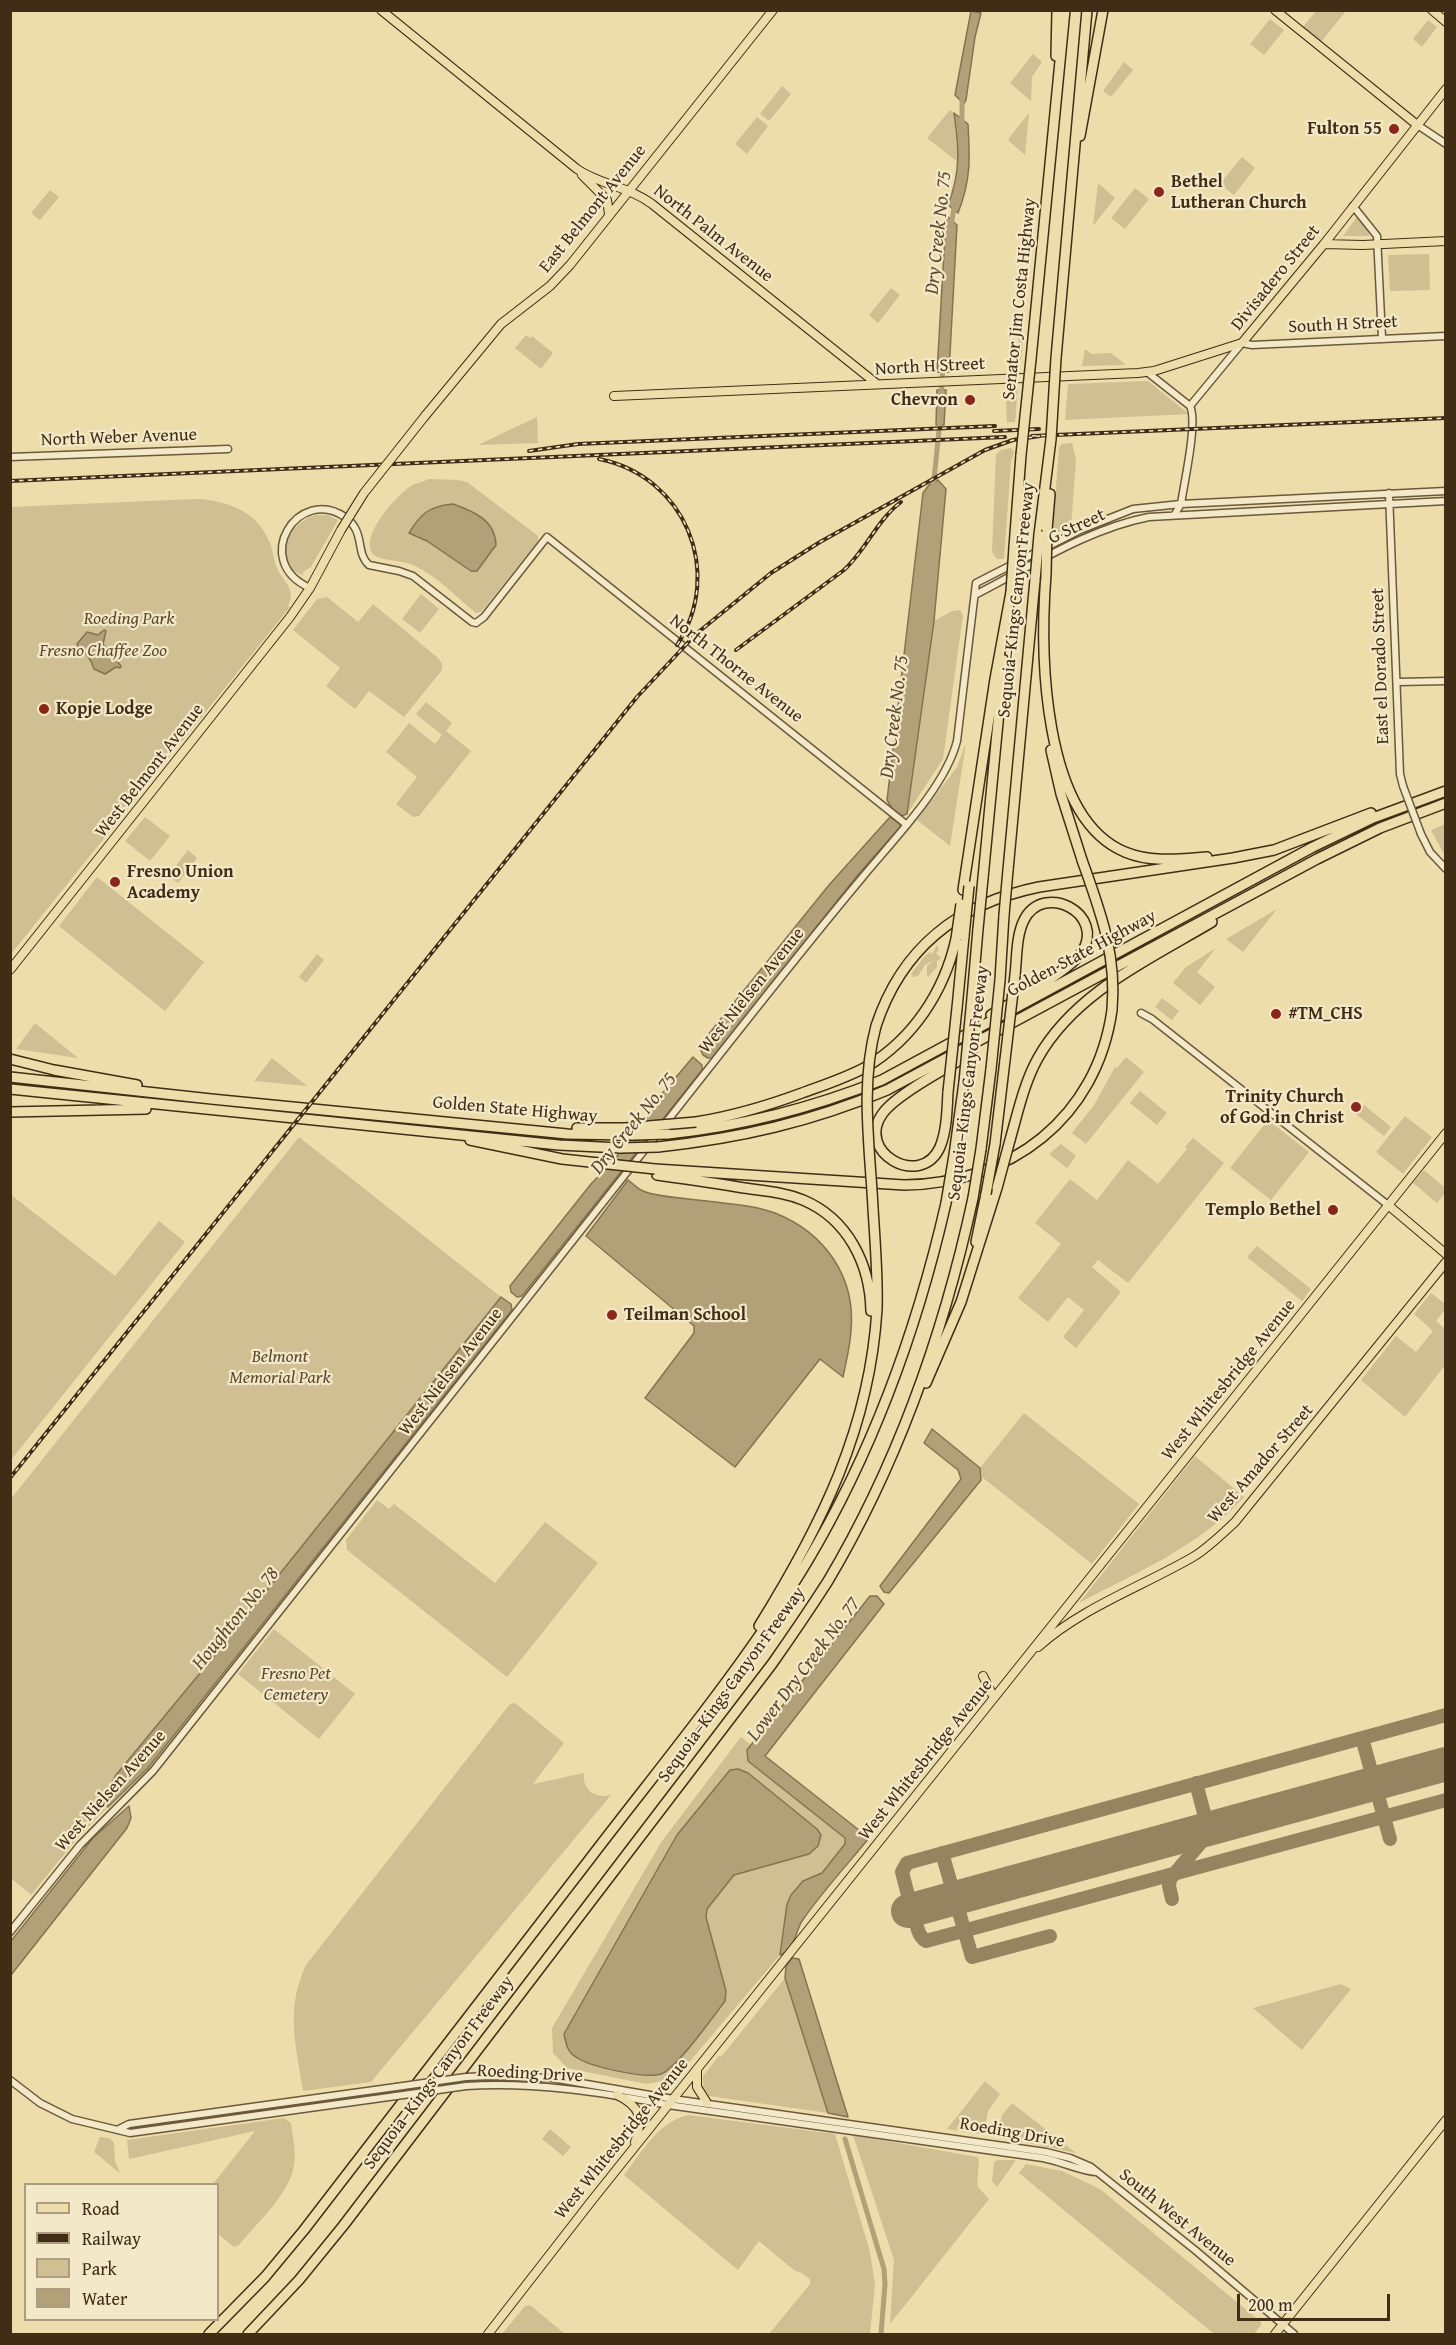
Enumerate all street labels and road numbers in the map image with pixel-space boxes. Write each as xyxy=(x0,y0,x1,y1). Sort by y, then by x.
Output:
street label: East Belmont Avenue xyxy=(535,141,651,277)
street label: North Palm Avenue xyxy=(649,181,777,287)
street label: Senator Jim Costa Highway xyxy=(999,197,1041,401)
street label: Divisadero Street xyxy=(1227,221,1325,335)
street label: South H Street xyxy=(1288,311,1398,339)
street label: North H Street xyxy=(874,353,986,381)
street label: North Weber Avenue xyxy=(41,424,197,452)
street label: Sequoia–Kings Canyon Freeway xyxy=(994,481,1040,719)
street label: G Street xyxy=(1045,505,1109,549)
street label: East el Dorado Street xyxy=(1367,587,1395,745)
street label: North Thorne Avenue xyxy=(665,610,807,728)
street label: West Belmont Avenue xyxy=(91,700,209,842)
street label: Golden State Highway xyxy=(1004,906,1160,1002)
street label: West Nielsen Avenue xyxy=(695,924,809,1058)
street label: Sequoia–Kings Canyon Freeway xyxy=(944,964,994,1202)
street label: Golden State Highway xyxy=(432,1092,598,1128)
street label: West Whitesbridge Avenue xyxy=(1157,1295,1301,1465)
street label: West Nielsen Avenue xyxy=(395,1304,507,1440)
street label: West Amador Street xyxy=(1204,1400,1318,1528)
street label: Sequoia–Kings Canyon Freeway xyxy=(654,1583,810,1787)
street label: West Whitesbridge Avenue xyxy=(854,1675,998,1845)
street label: West Nielsen Avenue xyxy=(51,1726,171,1856)
street label: Sequoia–Kings Canyon Freeway xyxy=(359,1972,519,2174)
street label: West Whitesbridge Avenue xyxy=(550,2054,694,2224)
street label: Roeding Drive xyxy=(476,2060,584,2088)
street label: Roeding Drive xyxy=(958,2113,1066,2153)
street label: South West Avenue xyxy=(1114,2164,1240,2272)

